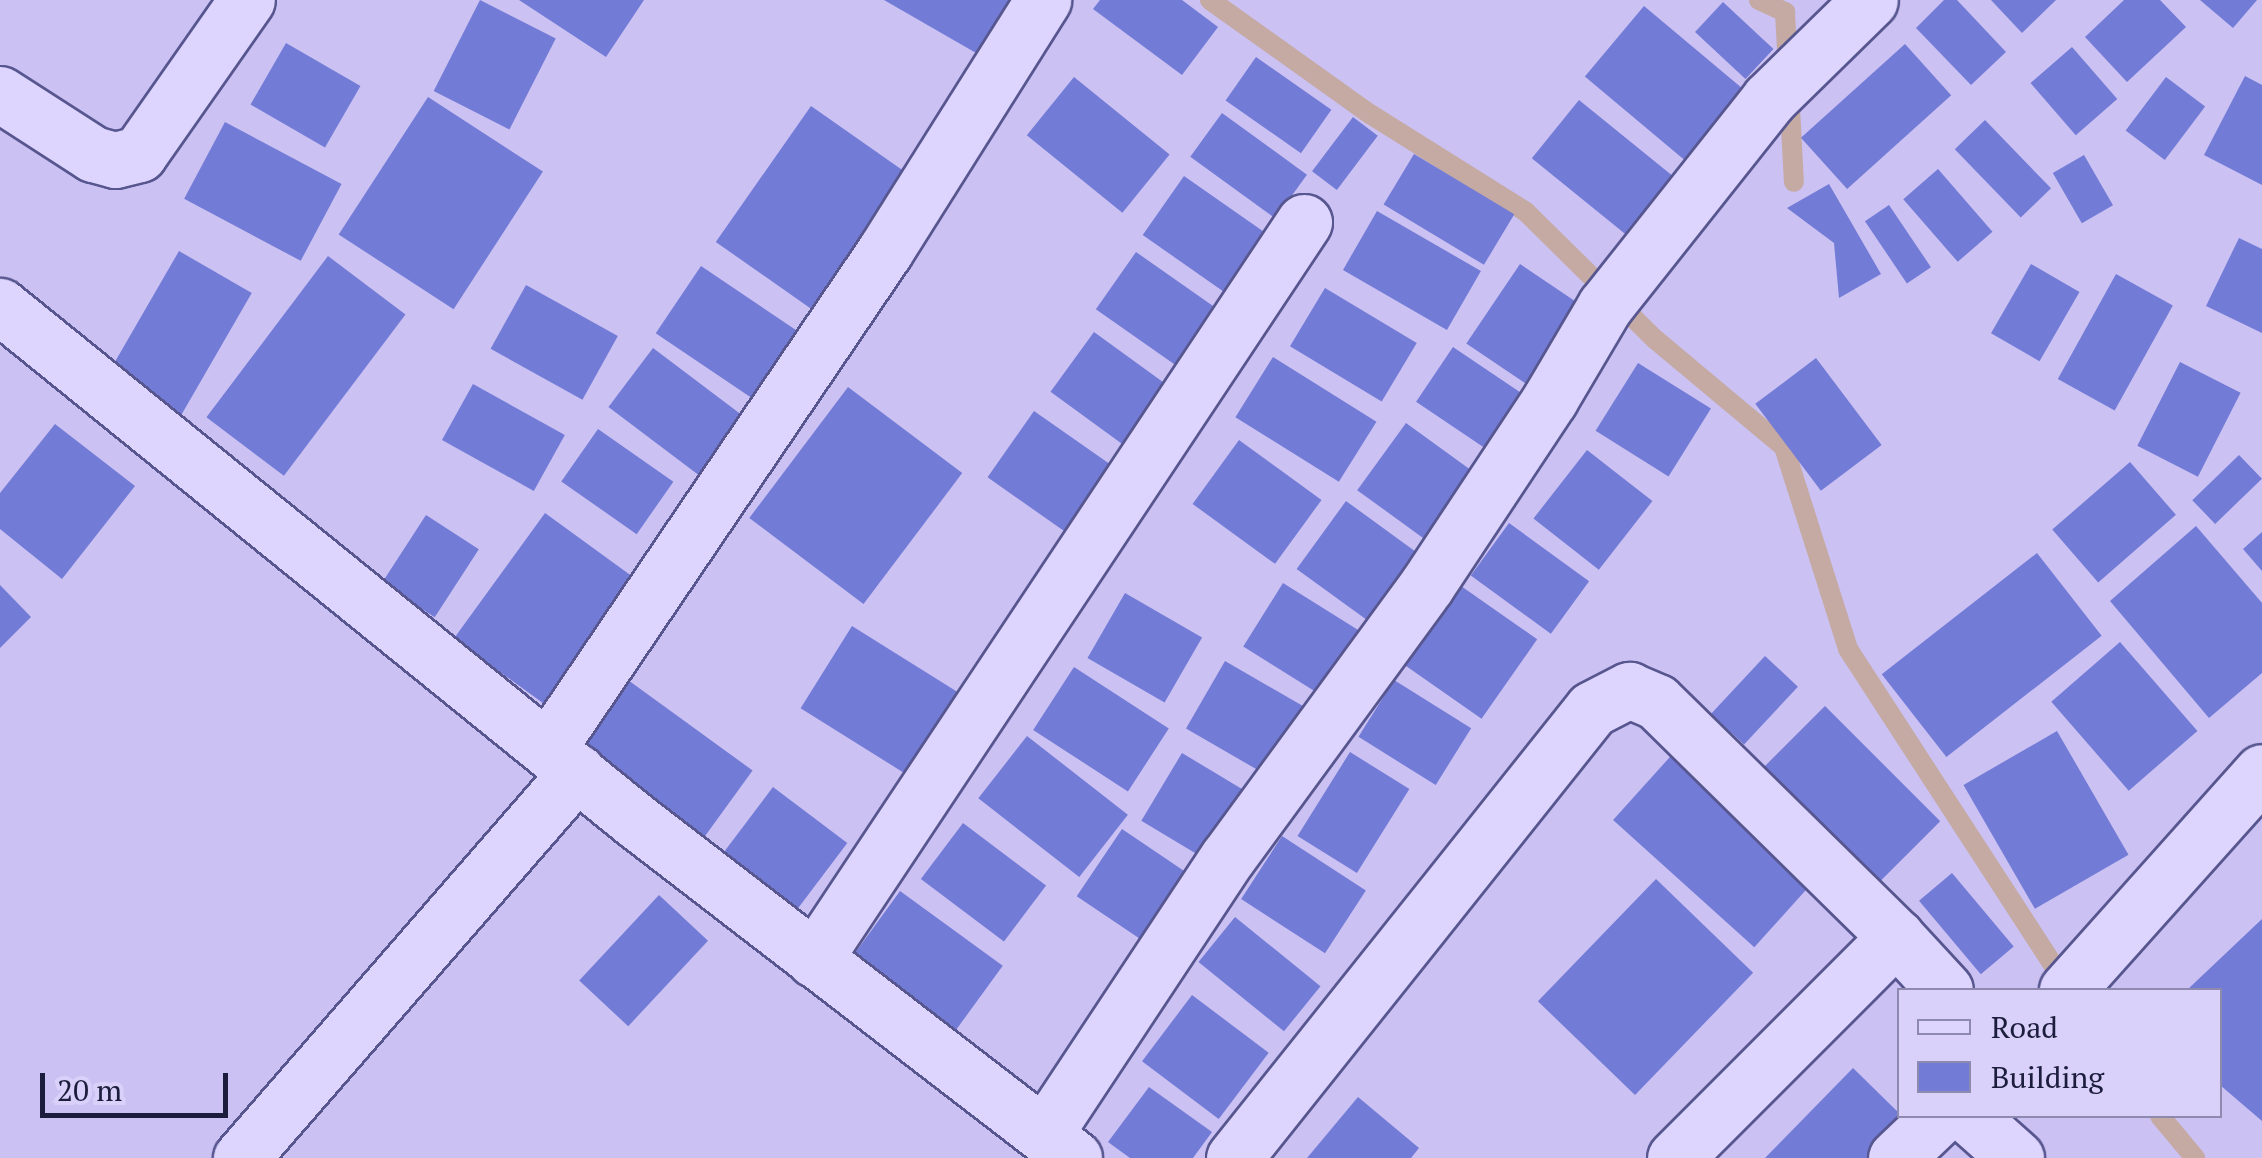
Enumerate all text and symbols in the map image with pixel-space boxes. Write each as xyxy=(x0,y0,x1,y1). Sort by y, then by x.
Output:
legend xyxy=(1897,988,2222,1118)
text: Road xyxy=(1991,1007,2058,1047)
scale bar xyxy=(45,1053,232,1115)
text: Building xyxy=(1991,1057,2104,1097)
text: 20 m xyxy=(57,1070,122,1110)

